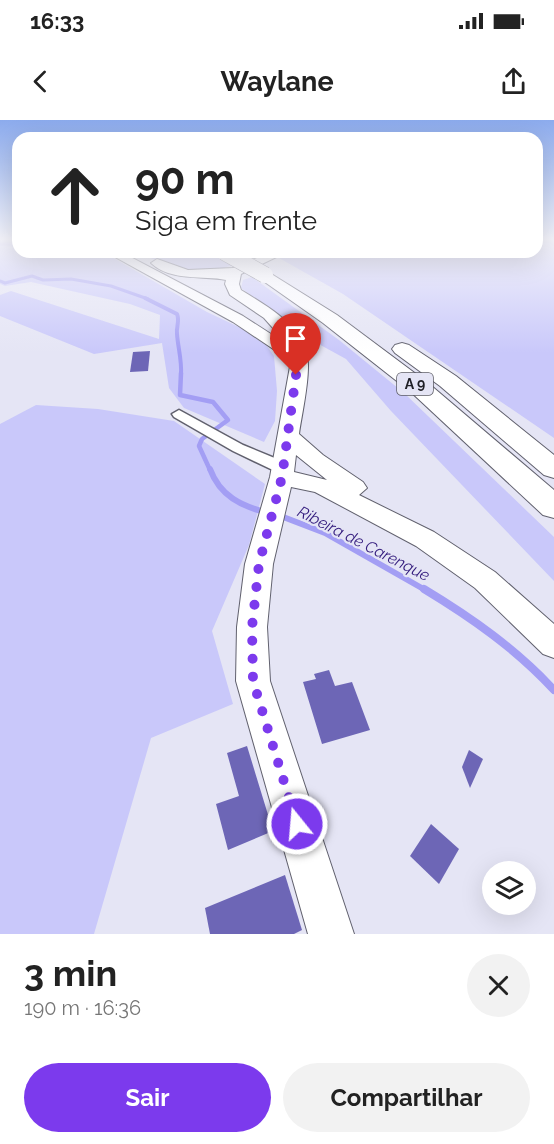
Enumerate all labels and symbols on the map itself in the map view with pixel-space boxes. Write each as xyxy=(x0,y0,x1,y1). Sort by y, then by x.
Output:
pin xyxy=(270,313,321,375)
road number: A 9 xyxy=(397,373,433,395)
water label: Ribeira de Carenque xyxy=(295,502,433,585)
position arrow xyxy=(265,792,329,856)

